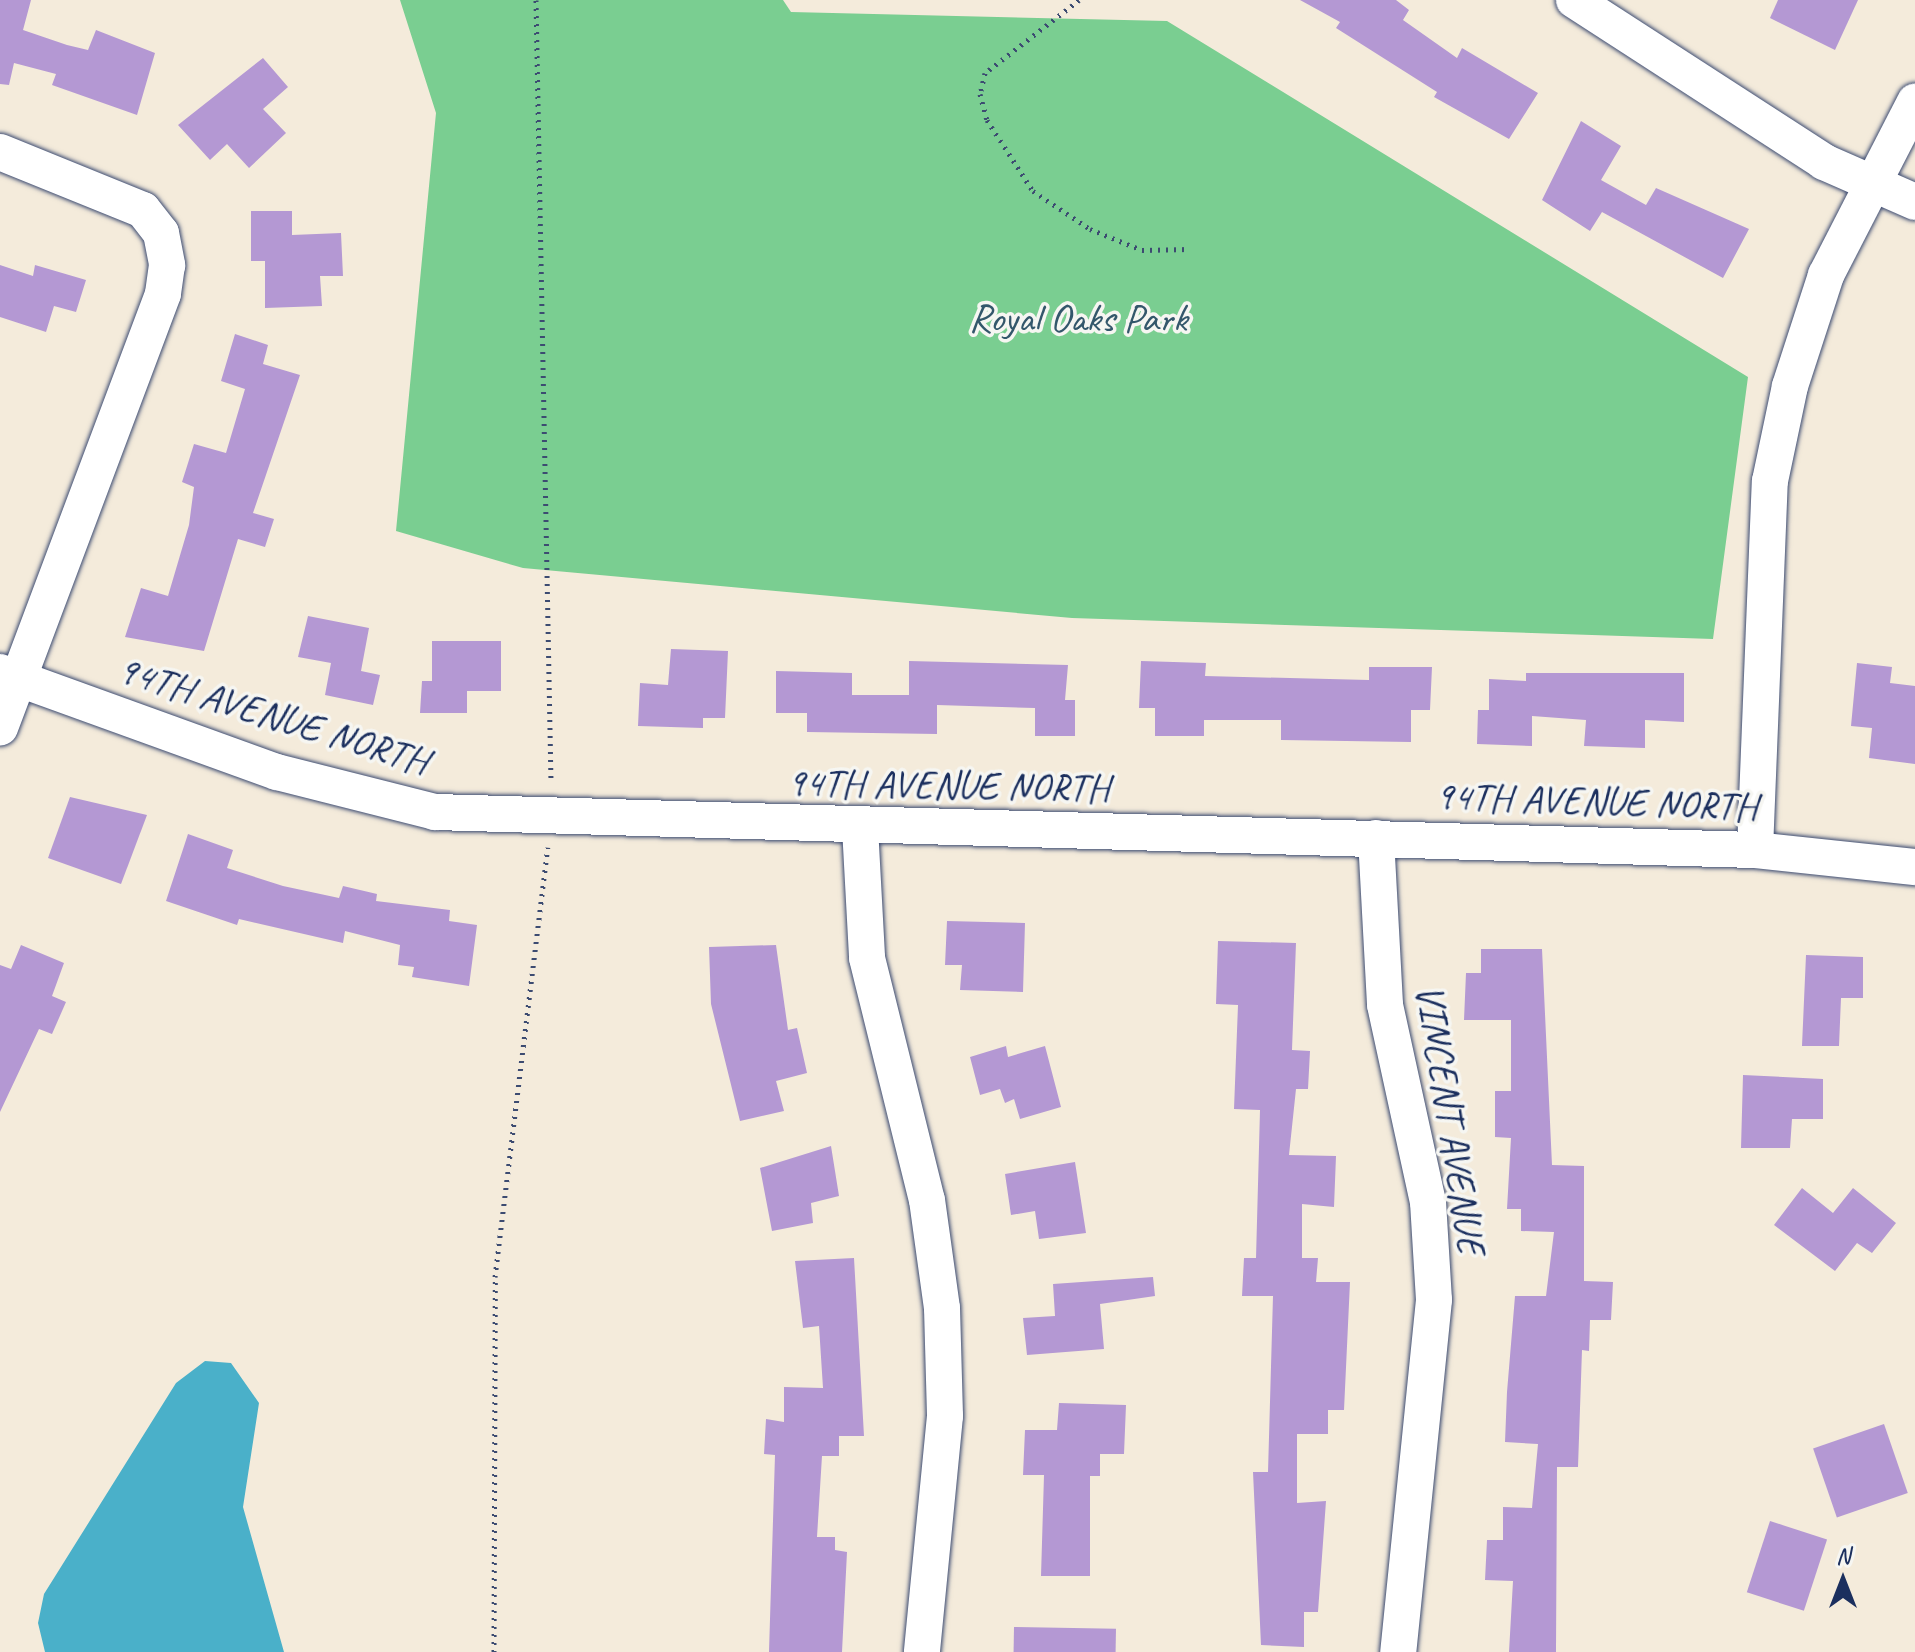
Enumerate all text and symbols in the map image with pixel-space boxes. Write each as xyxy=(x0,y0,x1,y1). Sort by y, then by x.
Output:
park label: Royal Oaks Park xyxy=(968,294,1188,342)
street label: 94TH AVENUE NORTH xyxy=(112,645,434,785)
street label: 94TH AVENUE NORTH xyxy=(786,758,1110,812)
street label: 94TH AVENUE NORTH xyxy=(1434,771,1758,831)
street label: VINCENT AVENUE xyxy=(1406,981,1496,1257)
north arrow xyxy=(1803,1540,1883,1620)
text: N xyxy=(1836,1542,1850,1570)

